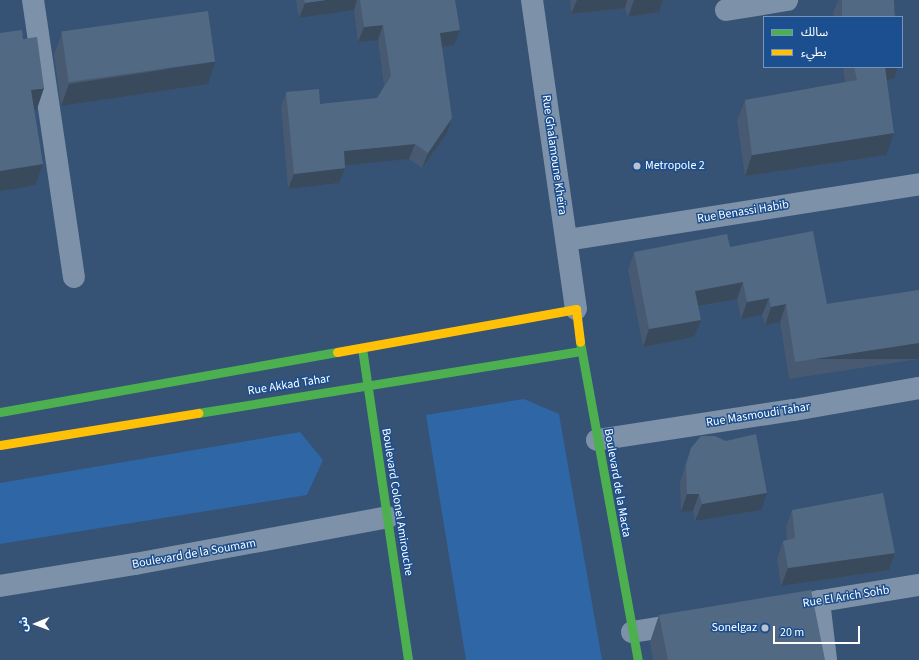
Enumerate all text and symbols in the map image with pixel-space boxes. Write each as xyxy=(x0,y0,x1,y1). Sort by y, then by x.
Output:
legend xyxy=(763,16,903,68)
text: سالك xyxy=(801,24,828,41)
text: بطيء xyxy=(801,44,827,61)
street label: Rue Ghalamoune Kheïra xyxy=(538,94,570,216)
place label: Metropole 2 xyxy=(645,159,705,173)
marker: Metropole 2 xyxy=(632,161,642,171)
street label: Rue Benassi Habib xyxy=(696,198,790,226)
street label: Rue Akkad Tahar xyxy=(247,371,331,399)
street label: Rue Masmoudi Tahar xyxy=(705,400,811,430)
street label: Boulevard Colonel Amirouche xyxy=(378,427,416,577)
street label: Boulevard de la Macta xyxy=(600,428,634,538)
street label: Boulevard de la Soumam xyxy=(131,536,257,572)
street label: Rue El Arich Sohb xyxy=(802,583,890,611)
north arrow xyxy=(16,604,56,644)
text: ش xyxy=(16,617,31,632)
scale bar xyxy=(775,618,862,644)
place label: Sonelgaz xyxy=(712,621,757,635)
marker: Sonelgaz xyxy=(760,623,770,633)
text: 20 m xyxy=(780,624,804,641)

